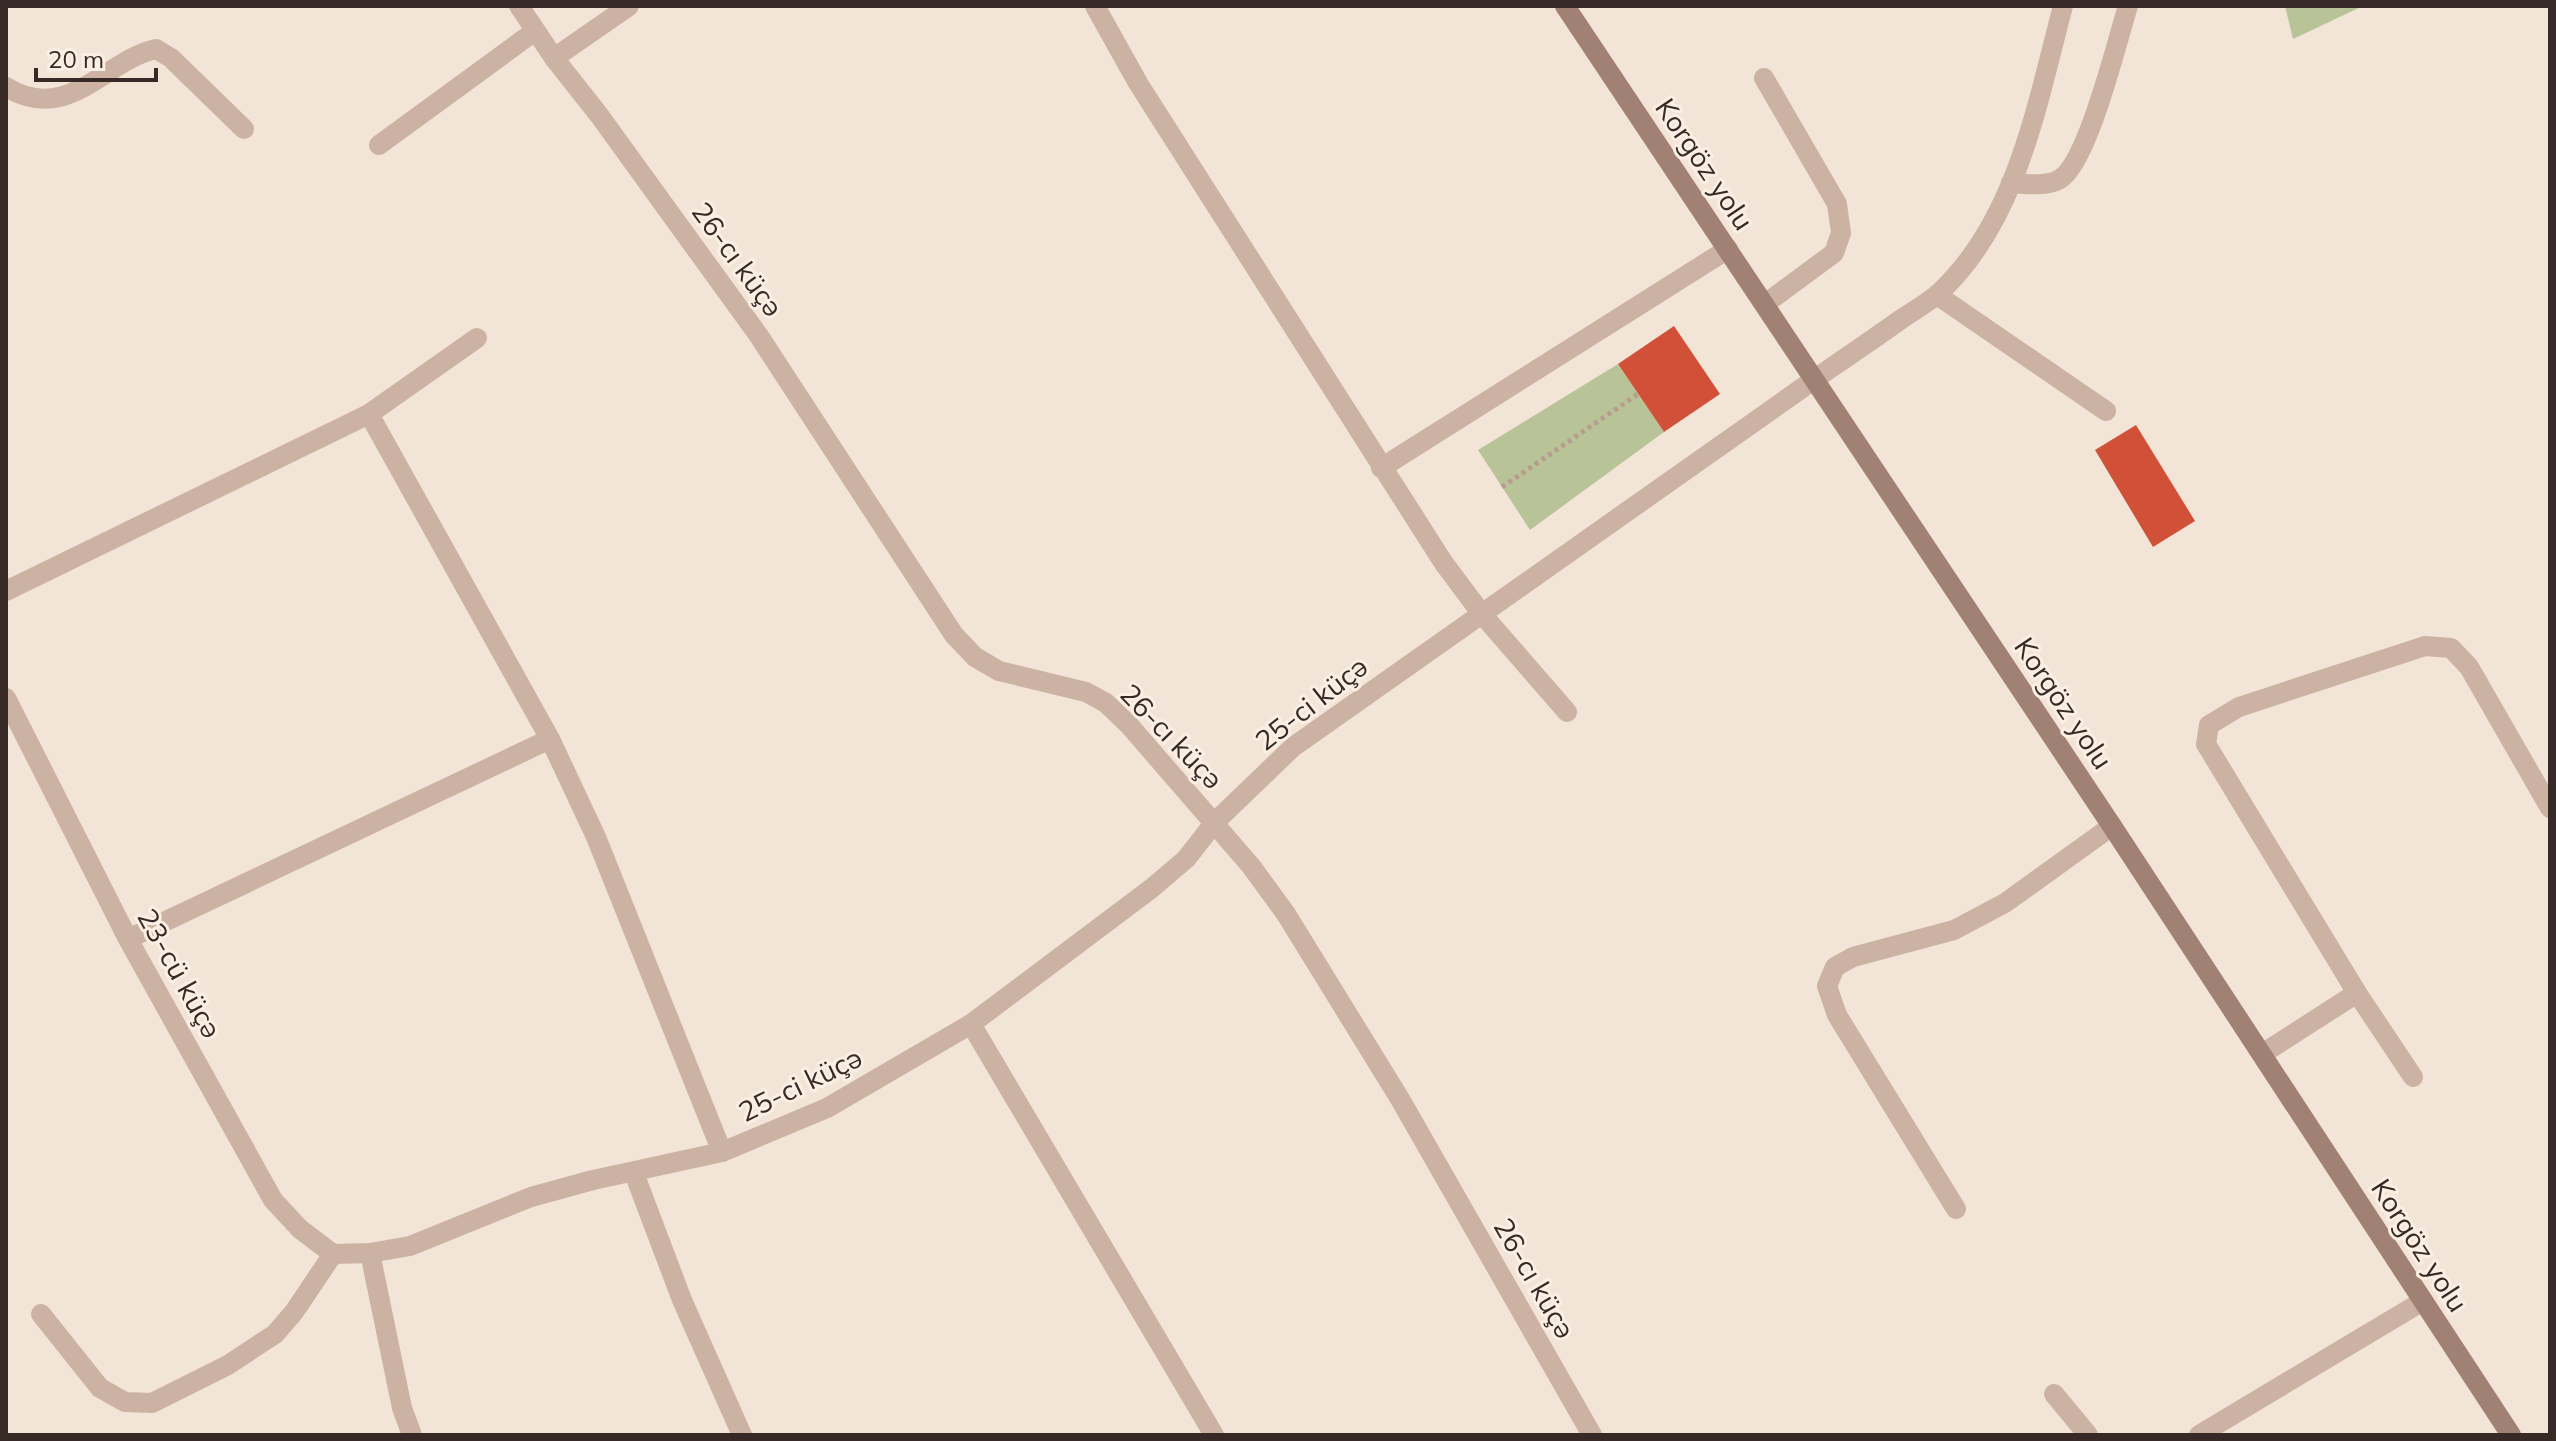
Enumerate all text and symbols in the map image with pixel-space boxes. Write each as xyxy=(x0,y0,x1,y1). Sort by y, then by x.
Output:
scale bar xyxy=(36,32,156,82)
text: 20 m xyxy=(48,44,104,74)
street label: Korgöz yolu xyxy=(1648,91,1762,237)
street label: 26-cı küçə xyxy=(685,195,791,323)
street label: Korgöz yolu xyxy=(2007,630,2121,776)
street label: 25-ci küçə xyxy=(1248,648,1374,758)
street label: 26-cı küçə xyxy=(1113,676,1231,796)
street label: 23-cü küçə xyxy=(130,902,230,1044)
street label: 25-ci küçə xyxy=(732,1039,868,1129)
street label: Korgöz yolu xyxy=(2364,1172,2476,1318)
street label: 26-cı küçə xyxy=(1487,1212,1583,1344)

